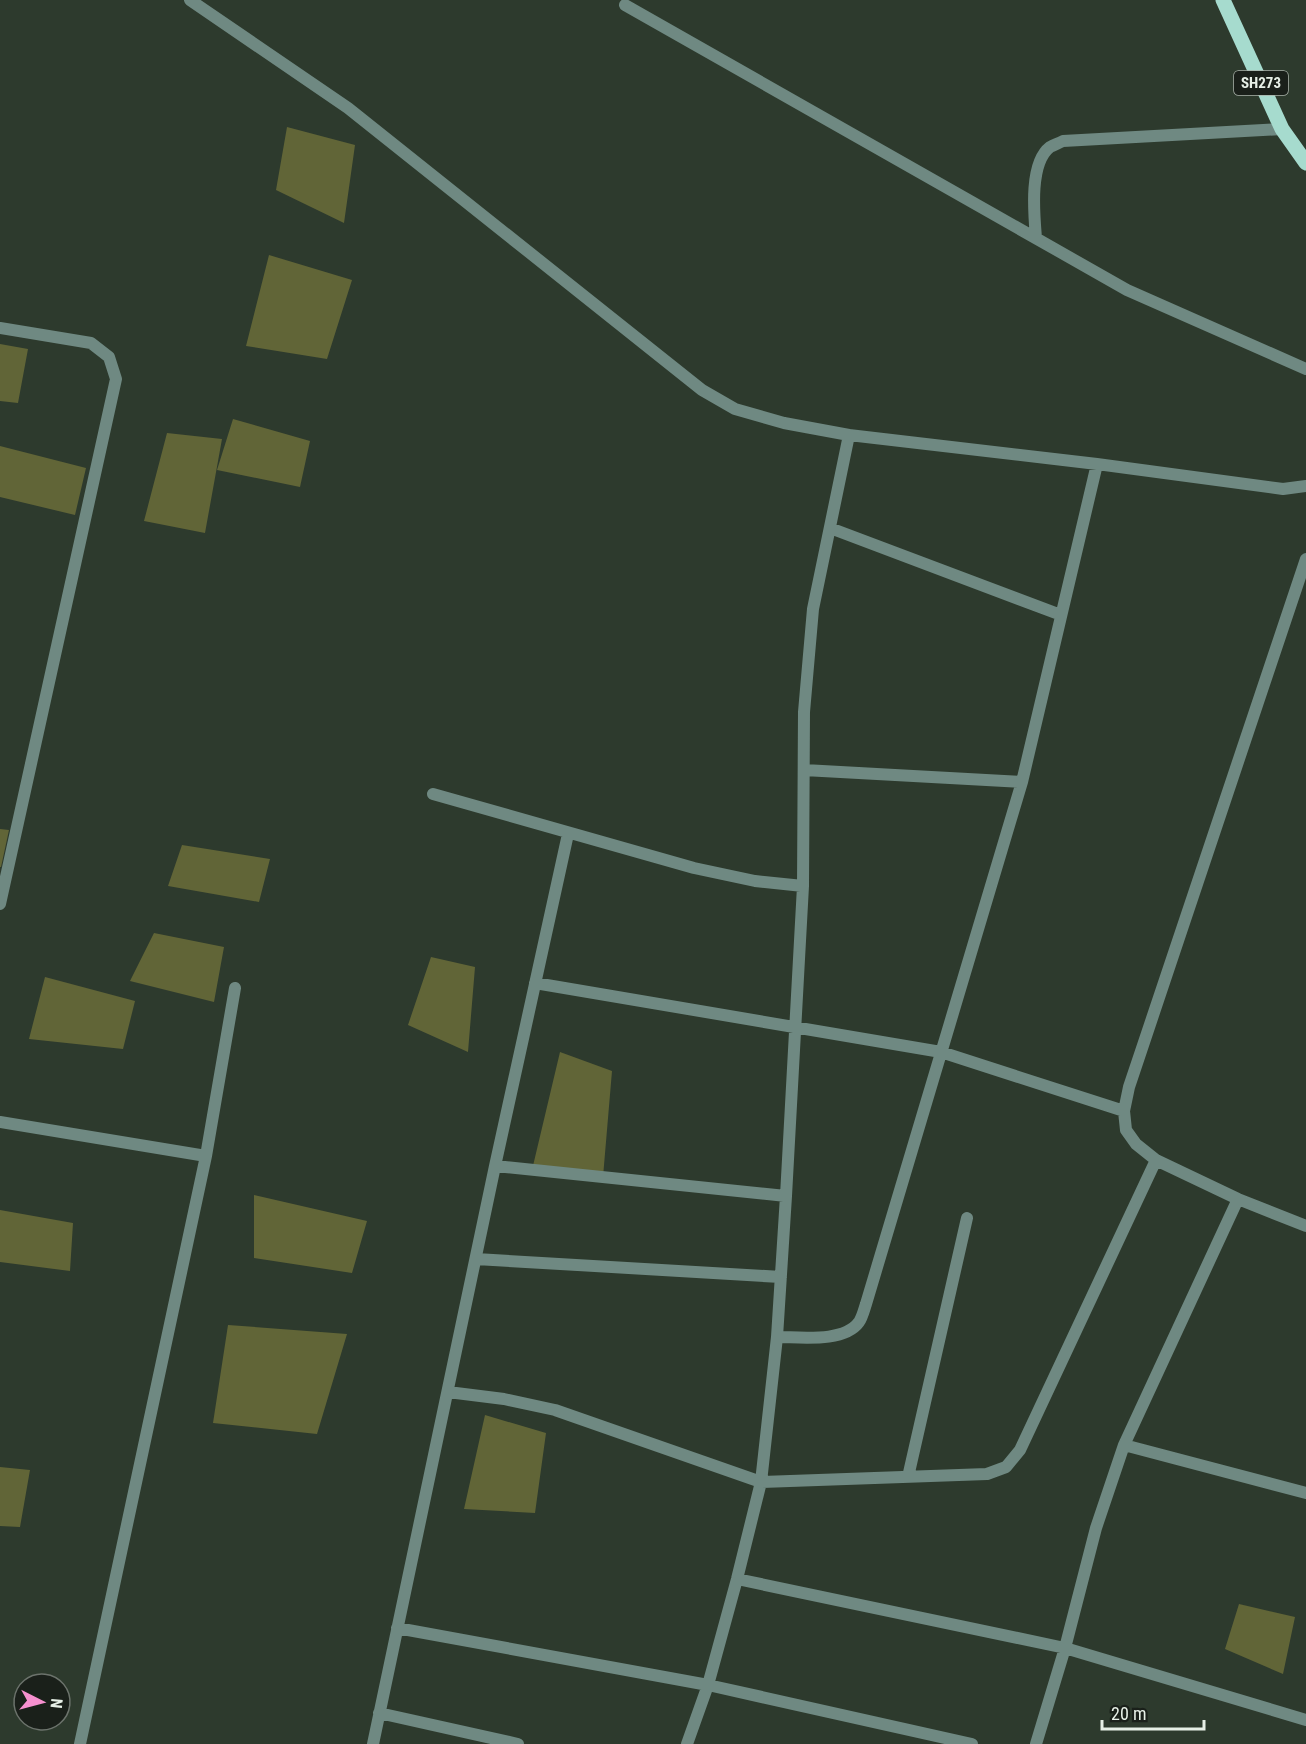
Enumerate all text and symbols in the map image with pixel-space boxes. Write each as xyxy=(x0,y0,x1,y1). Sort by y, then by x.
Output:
road number: SH273 xyxy=(1234,71,1288,95)
north arrow xyxy=(12,1672,72,1732)
scale bar xyxy=(1102,1693,1204,1731)
text: N xyxy=(46,1698,66,1709)
text: 20 m xyxy=(1111,1703,1146,1724)

